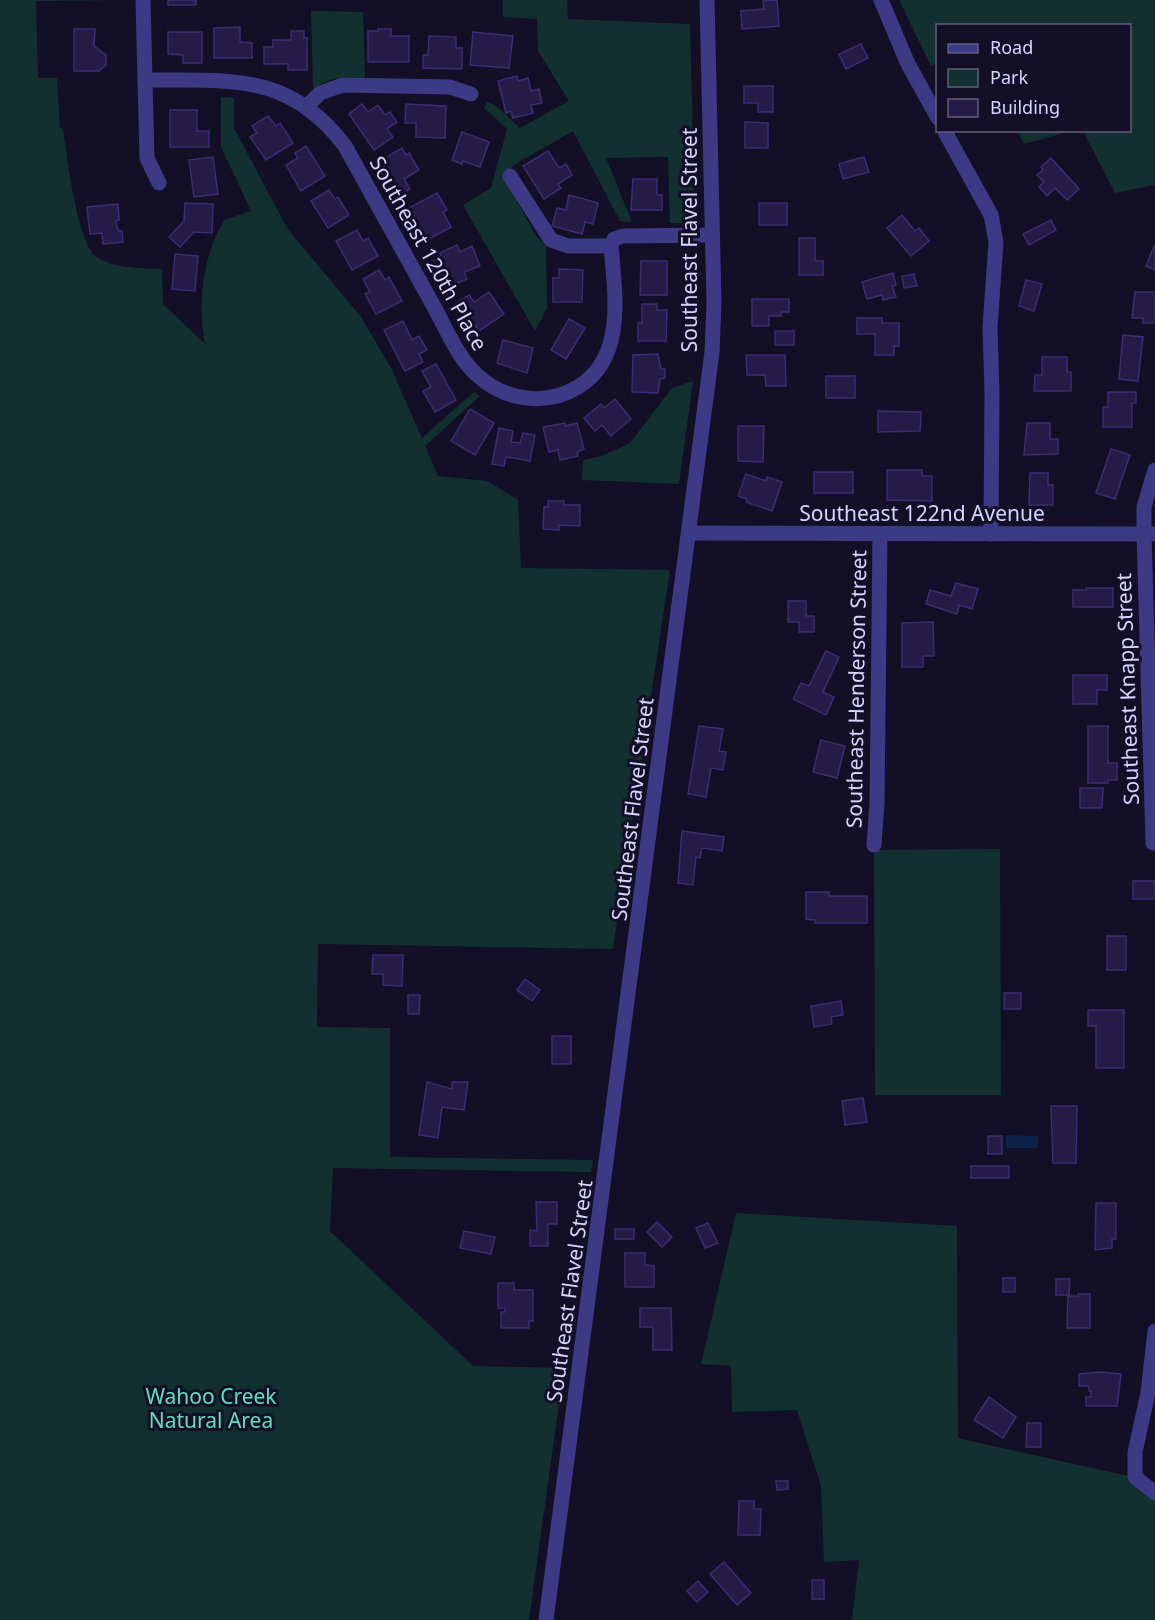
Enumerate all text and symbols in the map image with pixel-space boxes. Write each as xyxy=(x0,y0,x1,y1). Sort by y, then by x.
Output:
legend xyxy=(936,24,1131,132)
text: Road xyxy=(990,35,1033,59)
text: Park xyxy=(990,65,1028,89)
text: Building xyxy=(990,95,1060,119)
street label: Southeast Flavel Street xyxy=(675,127,703,352)
street label: Southeast 120th Place xyxy=(364,151,494,355)
street label: Southeast 122nd Avenue xyxy=(799,499,1045,527)
street label: Southeast Henderson Street xyxy=(840,549,872,828)
street label: Southeast Knapp Street xyxy=(1109,572,1145,806)
street label: Southeast Flavel Street xyxy=(604,695,660,922)
street label: Southeast Flavel Street xyxy=(540,1177,599,1404)
park label: Wahoo Creek Natural Area xyxy=(145,1382,277,1434)

